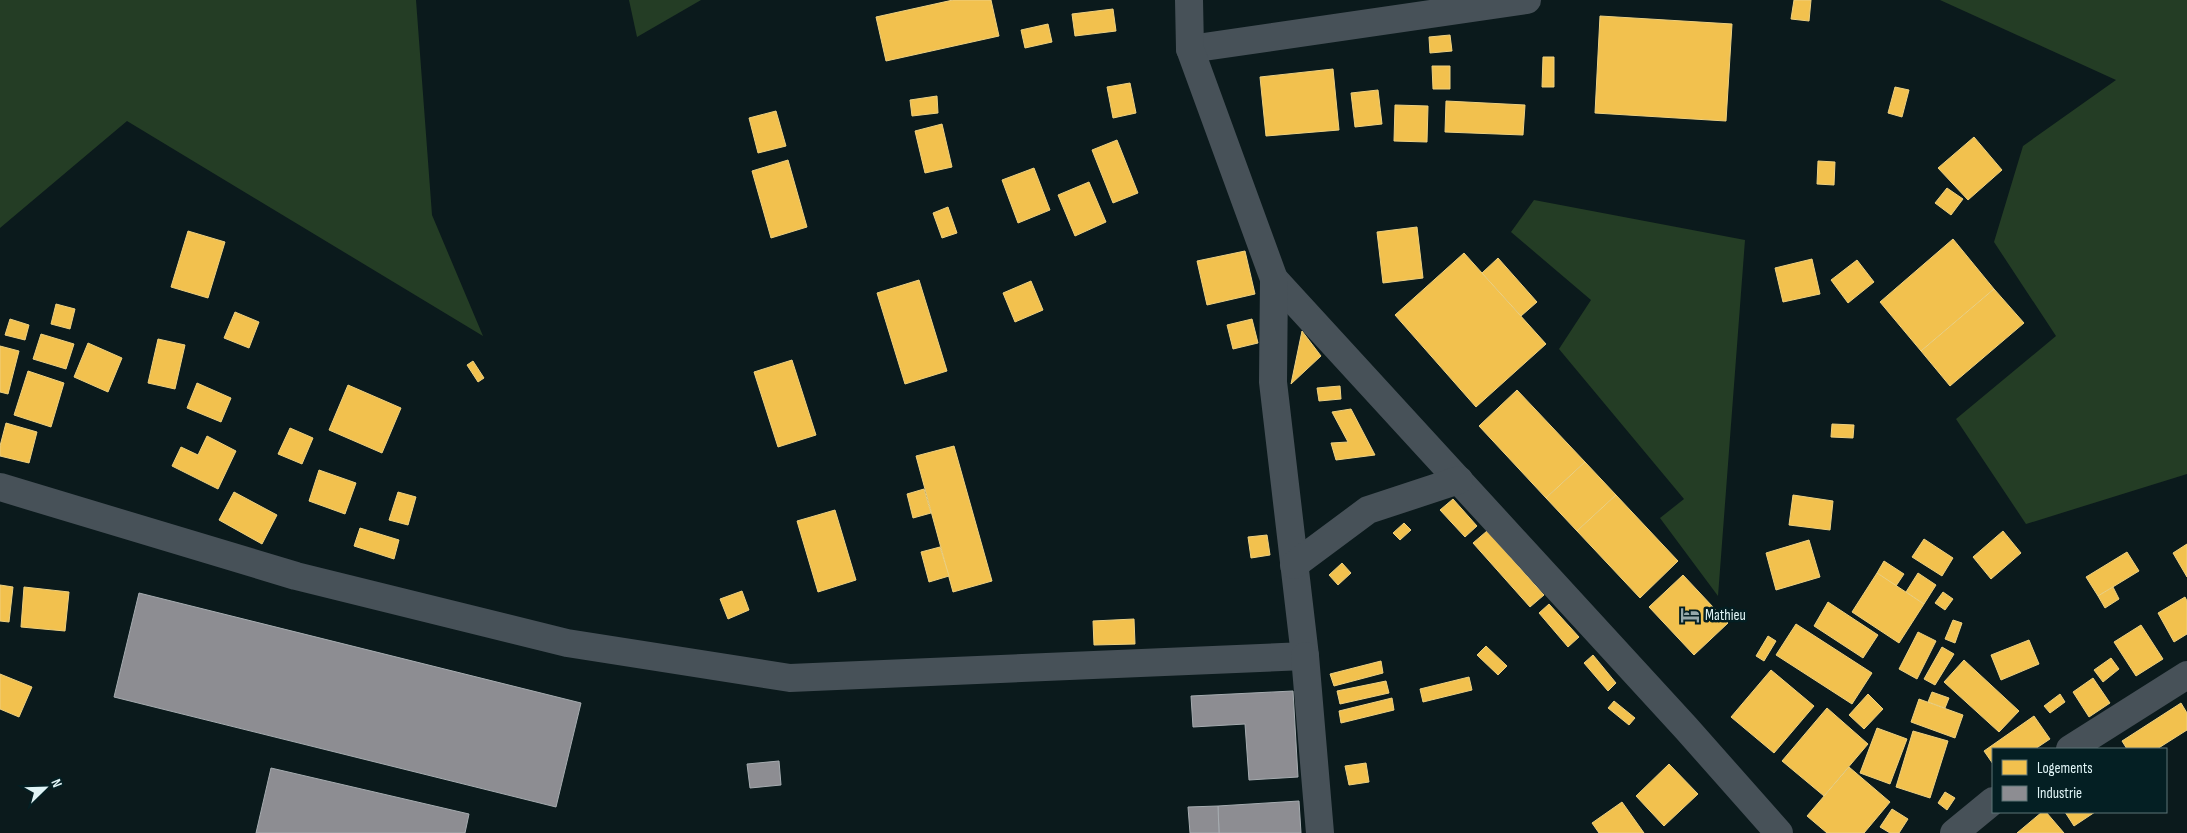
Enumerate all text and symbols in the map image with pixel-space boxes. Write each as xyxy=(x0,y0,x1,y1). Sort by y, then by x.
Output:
hotel icon: Mathieu xyxy=(1679,604,1701,626)
place label: Mathieu xyxy=(1705,606,1746,625)
legend xyxy=(1992,748,2167,813)
text: Logements xyxy=(2037,759,2093,778)
north arrow xyxy=(20,763,70,813)
text: N xyxy=(47,776,66,790)
text: Industrie xyxy=(2037,784,2082,803)

